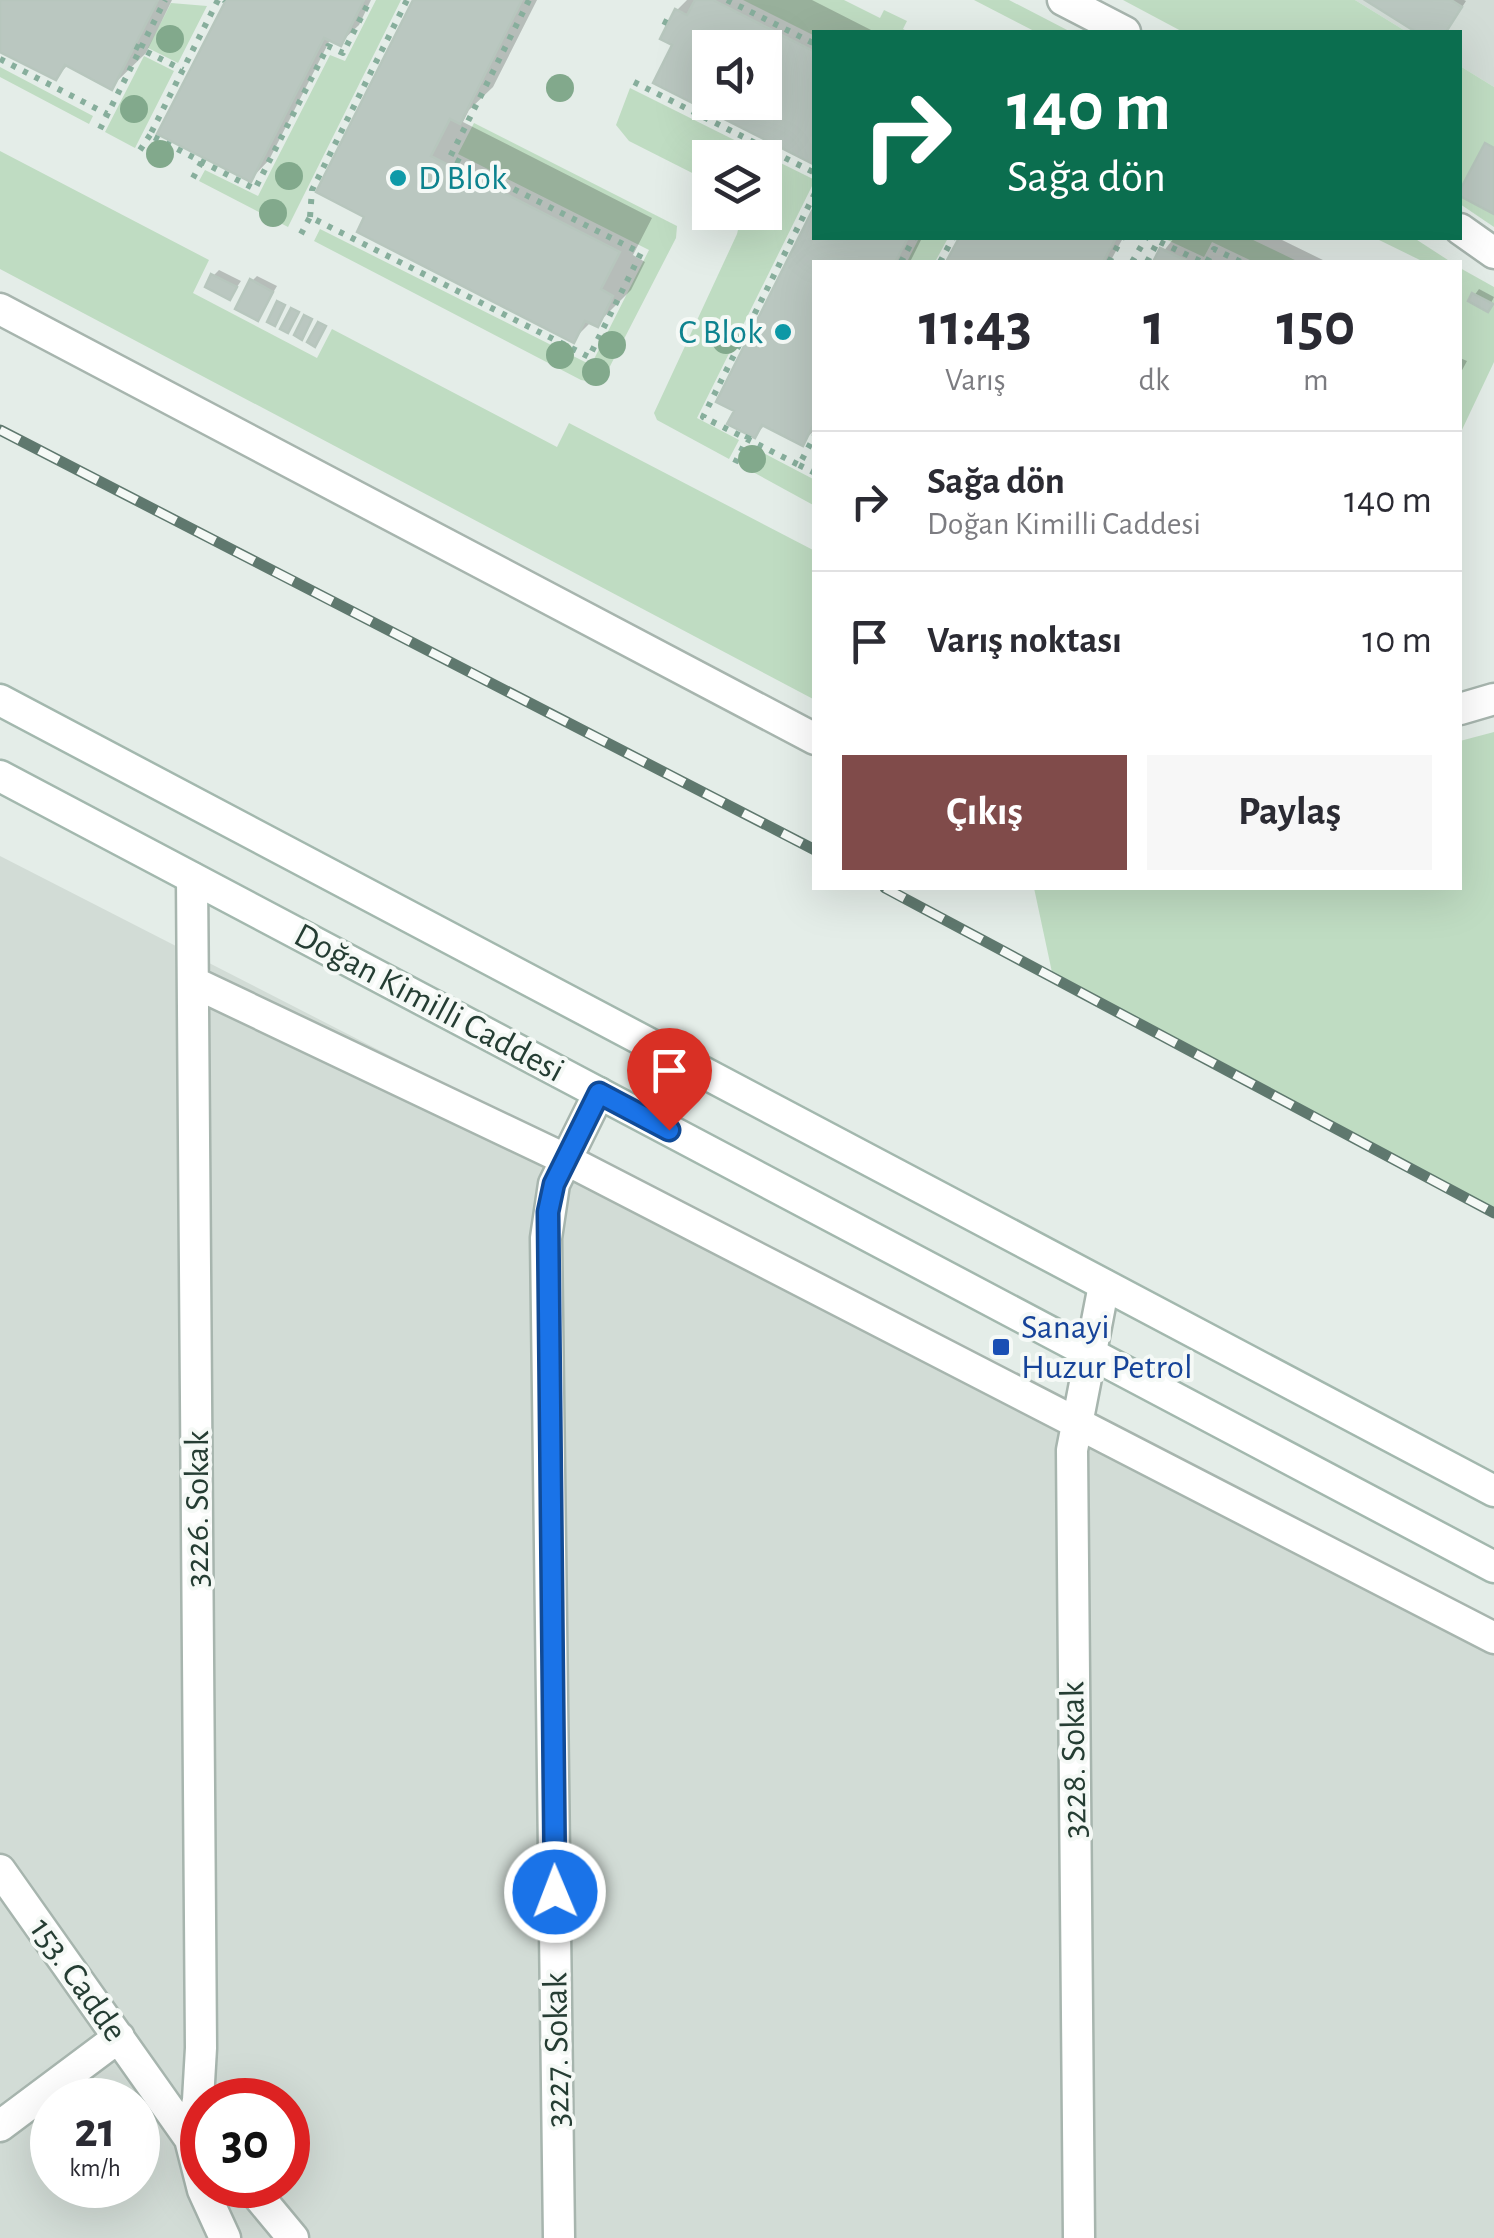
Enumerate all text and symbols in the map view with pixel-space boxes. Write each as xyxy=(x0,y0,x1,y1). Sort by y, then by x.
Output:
map controls xyxy=(692,30,782,230)
button: sound xyxy=(692,30,782,120)
icon: right xyxy=(842,70,972,200)
text: 140 m xyxy=(1007,73,1171,143)
button: layers xyxy=(692,140,782,230)
text: Sağa dön xyxy=(1007,155,1166,200)
place label: D Blok xyxy=(418,161,507,196)
marker: D Blok xyxy=(387,167,409,189)
text: 11:43 xyxy=(919,296,1032,356)
text: 1 xyxy=(1143,296,1165,356)
text: 150 xyxy=(1276,296,1355,356)
place label: C Blok xyxy=(678,315,763,350)
marker: C Blok xyxy=(772,321,794,343)
text: Varış xyxy=(945,364,1006,396)
text: dk xyxy=(1139,364,1170,396)
text: m xyxy=(1303,364,1329,396)
text: Sağa dön xyxy=(927,463,1065,501)
icon: right xyxy=(842,474,897,529)
text: 140 m xyxy=(1344,482,1432,520)
text: Doğan Kimilli Caddesi xyxy=(927,508,1201,540)
icon: arrive xyxy=(842,614,897,669)
text: Varış noktası xyxy=(927,622,1122,660)
text: 10 m xyxy=(1362,622,1432,660)
button: Çıkış xyxy=(842,755,1127,870)
button: Paylaş xyxy=(1147,755,1432,870)
street label: Doğan Kimilli Caddesi xyxy=(288,917,570,1089)
pin xyxy=(627,1028,712,1131)
icon: arrive xyxy=(642,1043,697,1098)
place label: Sanayi Huzur Petrol xyxy=(1021,1310,1193,1385)
marker: Sanayi Huzur Petrol xyxy=(990,1336,1012,1358)
street label: 3226. Sokak xyxy=(180,1431,215,1587)
street label: 3228. Sokak xyxy=(1055,1681,1093,1839)
position arrow xyxy=(503,1840,607,1944)
street label: 153. Cadde xyxy=(23,1912,133,2048)
street label: 3227. Sokak xyxy=(538,1972,576,2128)
speed limit sign: 30 xyxy=(180,2078,310,2208)
text: 21 xyxy=(74,2106,116,2156)
text: km/h xyxy=(69,2156,121,2181)

